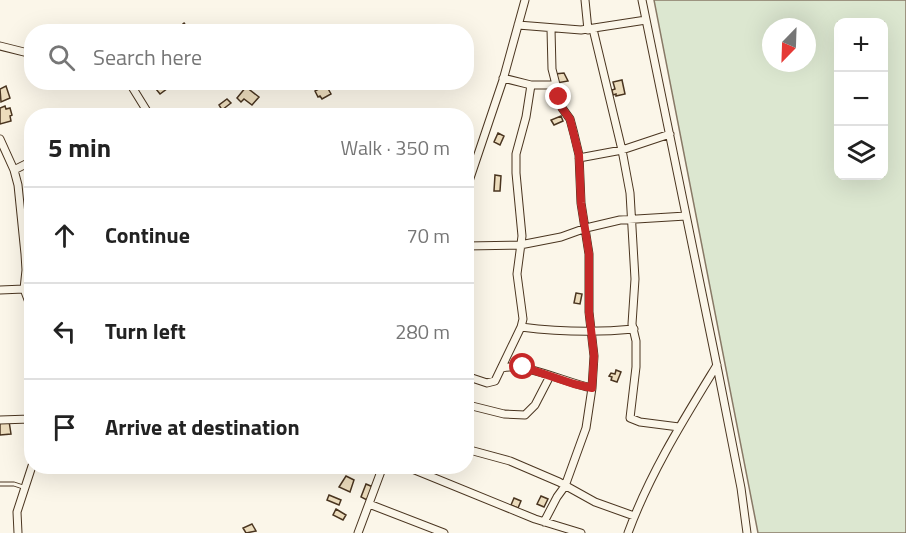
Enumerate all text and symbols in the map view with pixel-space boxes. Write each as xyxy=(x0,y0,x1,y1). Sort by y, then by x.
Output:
north arrow xyxy=(762,18,816,72)
map controls xyxy=(834,18,888,180)
button: + xyxy=(834,18,888,72)
search box xyxy=(24,24,474,90)
text: Search here xyxy=(93,40,202,74)
icon: search xyxy=(45,41,78,74)
button: − xyxy=(834,72,888,126)
route end xyxy=(545,83,571,109)
button: layers xyxy=(834,126,888,180)
text: 5 min xyxy=(48,128,111,167)
text: Walk · 350 m xyxy=(341,132,450,163)
text: Continue xyxy=(105,218,190,252)
icon: ahead xyxy=(48,219,81,252)
text: 70 m xyxy=(406,220,450,251)
text: Turn left xyxy=(105,314,186,348)
icon: left xyxy=(48,315,81,348)
text: 280 m xyxy=(395,316,450,347)
route start xyxy=(509,353,535,379)
text: Arrive at destination xyxy=(105,410,300,444)
icon: arrive xyxy=(48,411,81,444)

